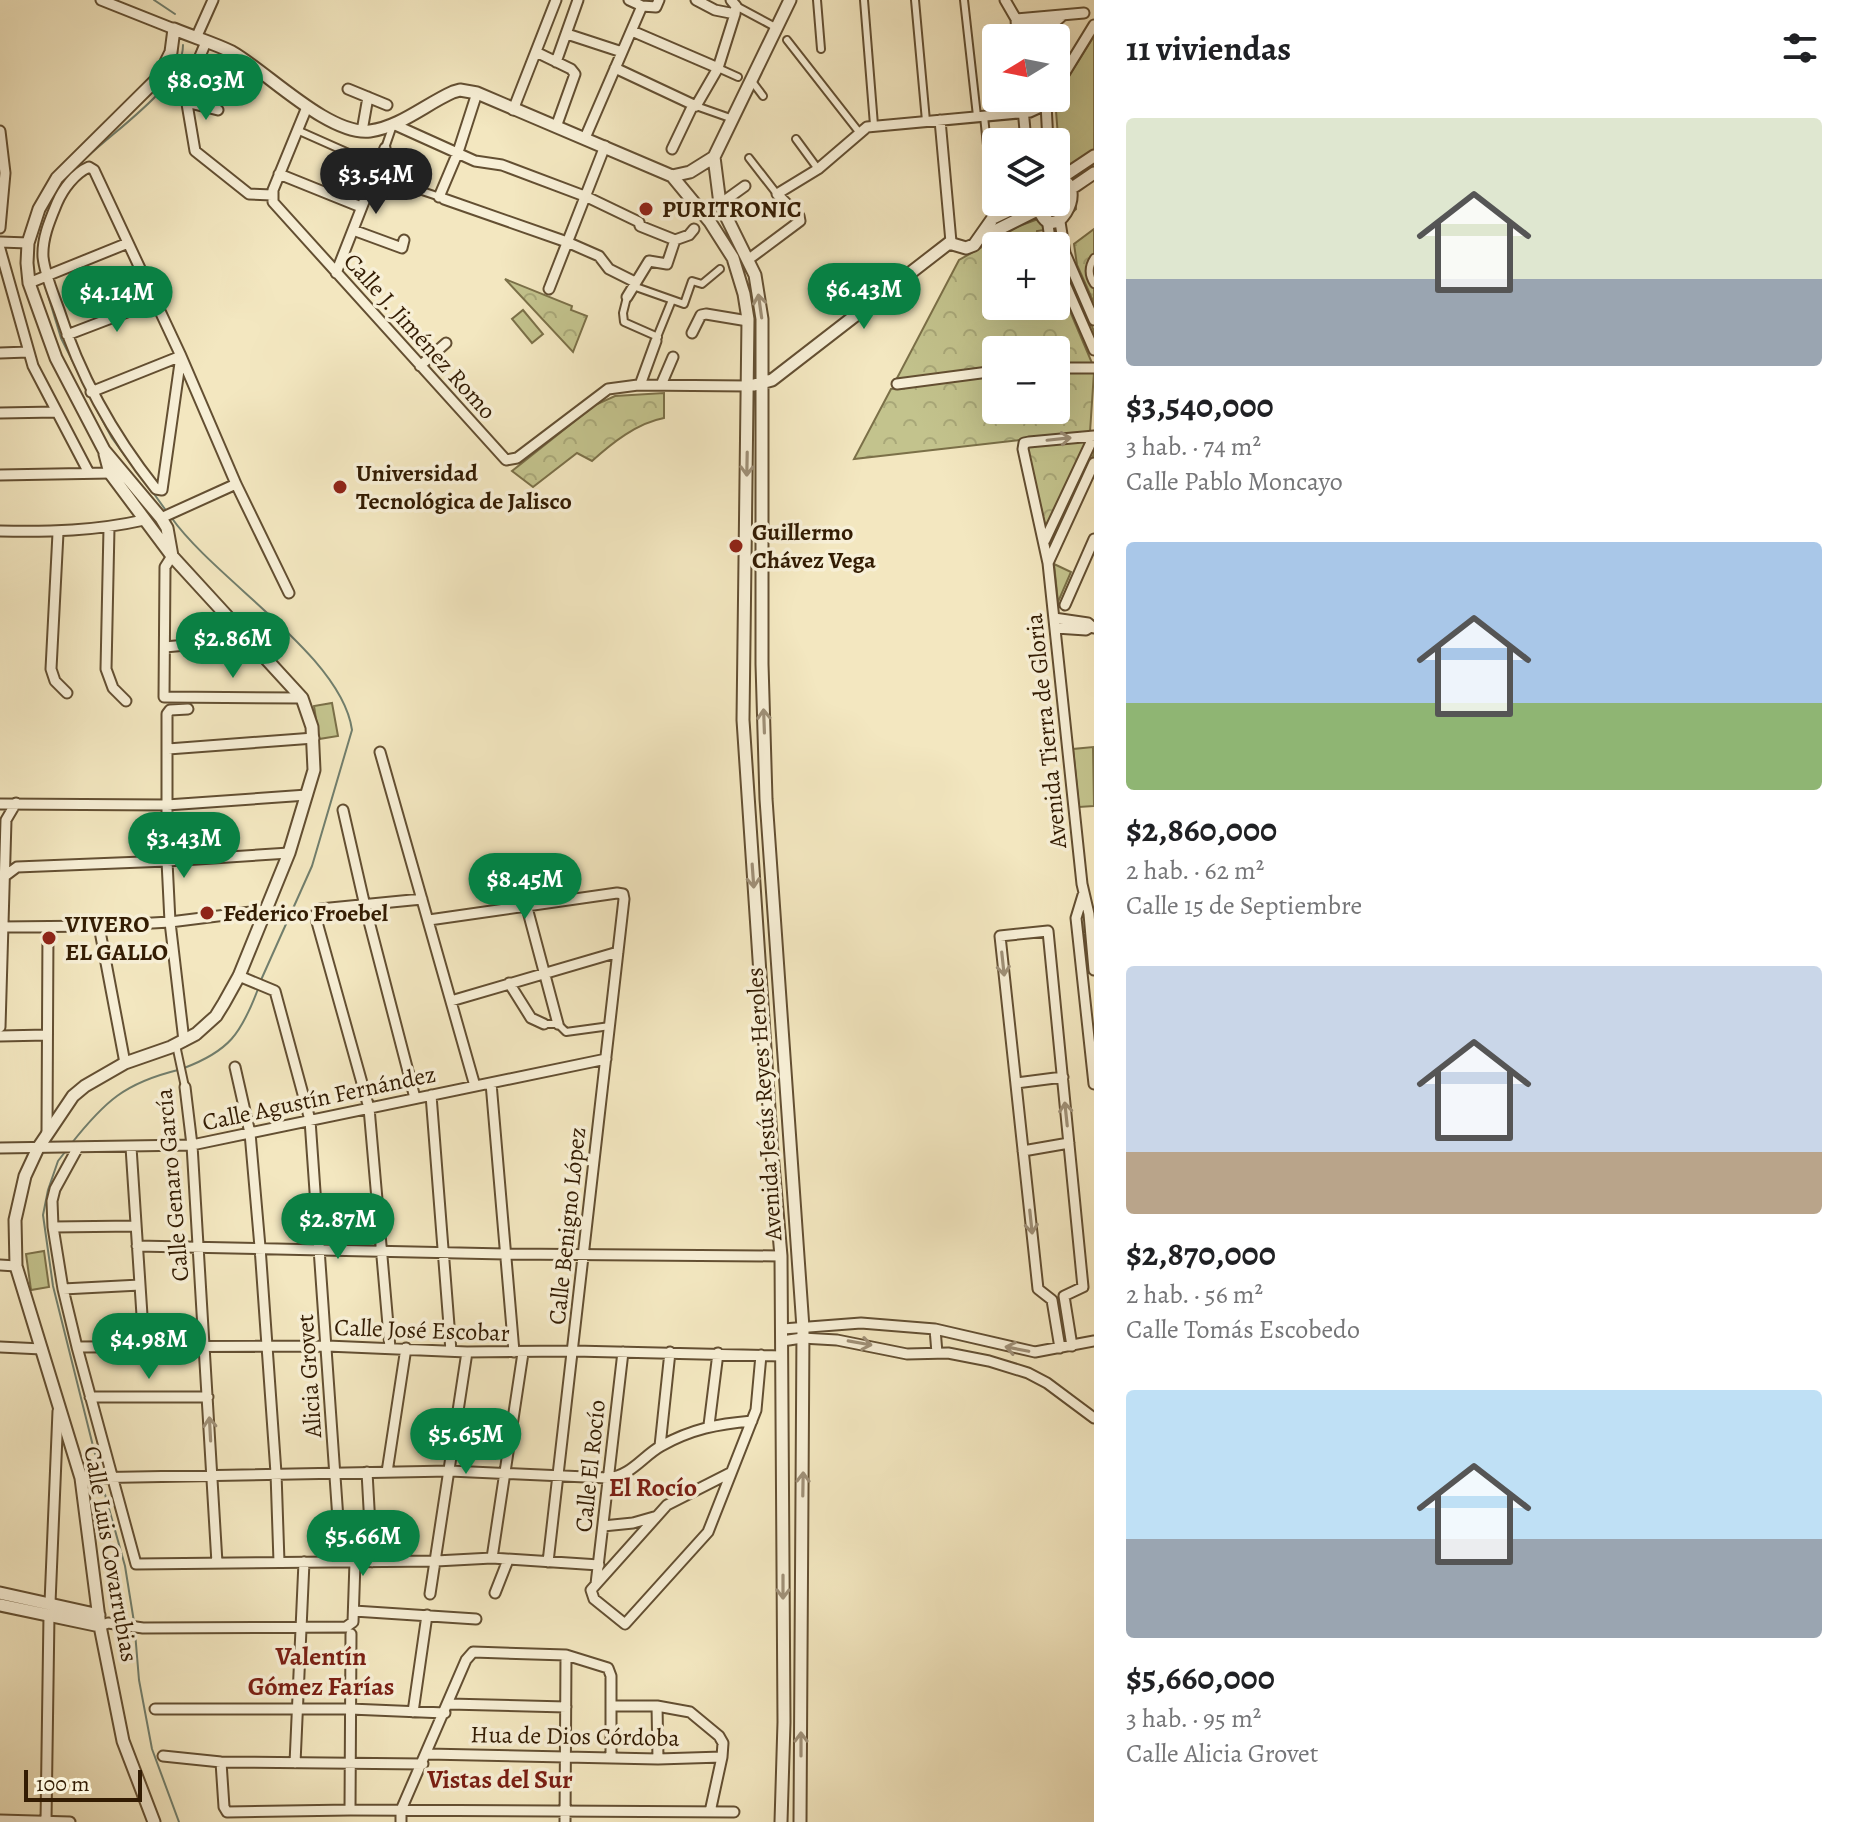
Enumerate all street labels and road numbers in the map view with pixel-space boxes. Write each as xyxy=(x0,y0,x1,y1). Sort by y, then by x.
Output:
street label: Calle J. Jiménez Romo xyxy=(337,246,503,426)
street label: Avenida Tierra de Gloria xyxy=(1018,611,1074,851)
street label: Avenida Jesús Reyes Heroles xyxy=(738,966,790,1243)
street label: Calle Agustín Fernández xyxy=(199,1058,439,1138)
street label: Calle Genaro García xyxy=(148,1086,196,1283)
street label: Calle Benigno López xyxy=(541,1126,593,1326)
street label: Calle José Escobar xyxy=(334,1311,510,1349)
street label: Alicia Grovet xyxy=(289,1313,329,1440)
street label: Calle El Rocío xyxy=(567,1398,613,1534)
street label: Calle Luis Covarrubias xyxy=(76,1444,146,1664)
street label: Hua de Dios Córdoba xyxy=(470,1718,681,1754)

